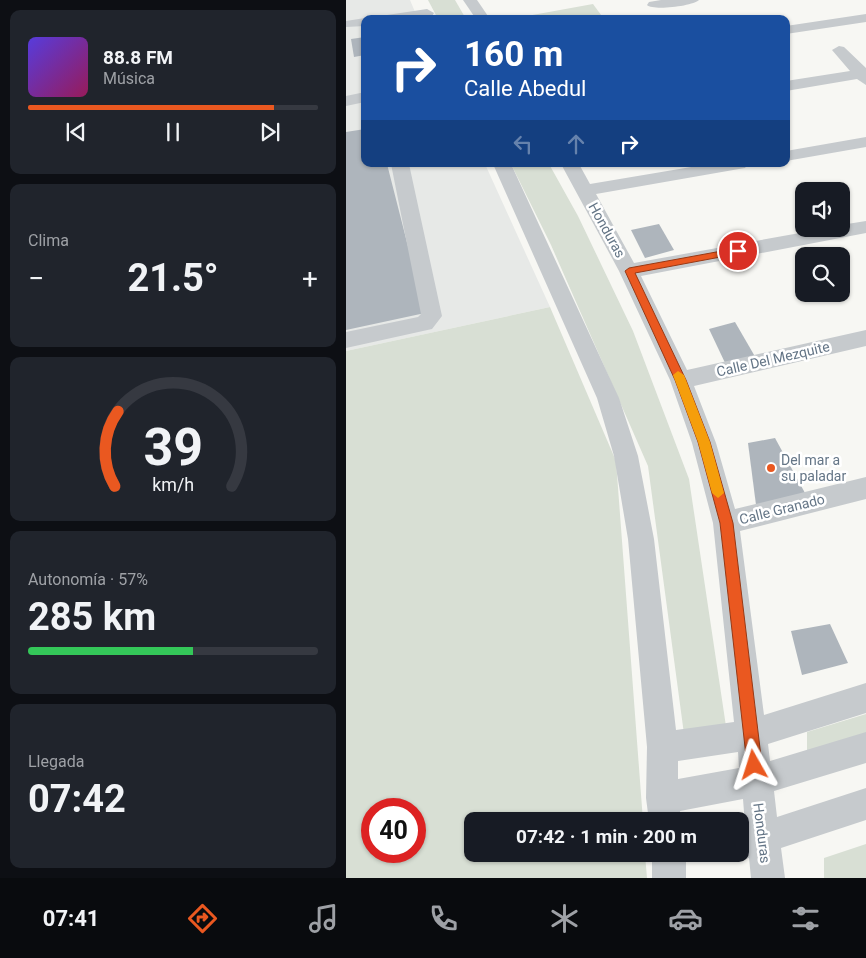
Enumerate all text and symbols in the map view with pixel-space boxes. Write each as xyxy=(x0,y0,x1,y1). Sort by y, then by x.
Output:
text: 160 m xyxy=(464,34,563,75)
icon: right xyxy=(381,35,446,100)
text: 88.8 FM xyxy=(103,46,173,69)
text: Música xyxy=(103,69,155,88)
text: Calle Abedul xyxy=(464,76,586,101)
icon: previous xyxy=(62,118,90,146)
icon: pause xyxy=(159,118,187,146)
icon: next xyxy=(256,118,284,146)
icon: left xyxy=(509,130,537,158)
icon: ahead xyxy=(562,130,590,158)
icon: right xyxy=(615,130,643,158)
map controls xyxy=(795,182,850,302)
button: sound xyxy=(795,182,850,237)
street label: Honduras xyxy=(585,200,629,260)
pin xyxy=(717,230,759,272)
text: Clima xyxy=(28,231,69,250)
icon: arrive xyxy=(724,237,752,265)
button: search xyxy=(795,247,850,302)
text: 21.5° xyxy=(127,256,219,300)
text: − xyxy=(28,262,44,295)
text: + xyxy=(302,262,318,295)
street label: Calle Del Mezquite xyxy=(715,338,831,380)
text: 39 xyxy=(143,417,203,478)
place label: Del mar a su paladar xyxy=(781,452,846,484)
marker: Del mar a su paladar xyxy=(765,462,777,474)
text: km/h xyxy=(152,474,194,495)
street label: Calle Granado xyxy=(738,491,826,527)
text: Autonomía · 57% xyxy=(28,570,148,589)
text: 285 km xyxy=(28,595,156,639)
position arrow xyxy=(727,738,779,790)
text: Llegada xyxy=(28,752,84,771)
text: 07:42 xyxy=(28,777,126,821)
speed limit sign: 40 xyxy=(361,798,426,863)
street label: Honduras xyxy=(750,802,774,864)
text: 07:42 · 1 min · 200 m xyxy=(516,825,697,848)
icon: directions xyxy=(185,901,220,936)
icon: music xyxy=(306,901,341,936)
icon: phone xyxy=(426,901,461,936)
icon: climate xyxy=(547,901,582,936)
icon: car xyxy=(668,901,703,936)
icon: filters xyxy=(788,901,823,936)
text: 07:41 xyxy=(43,906,99,931)

